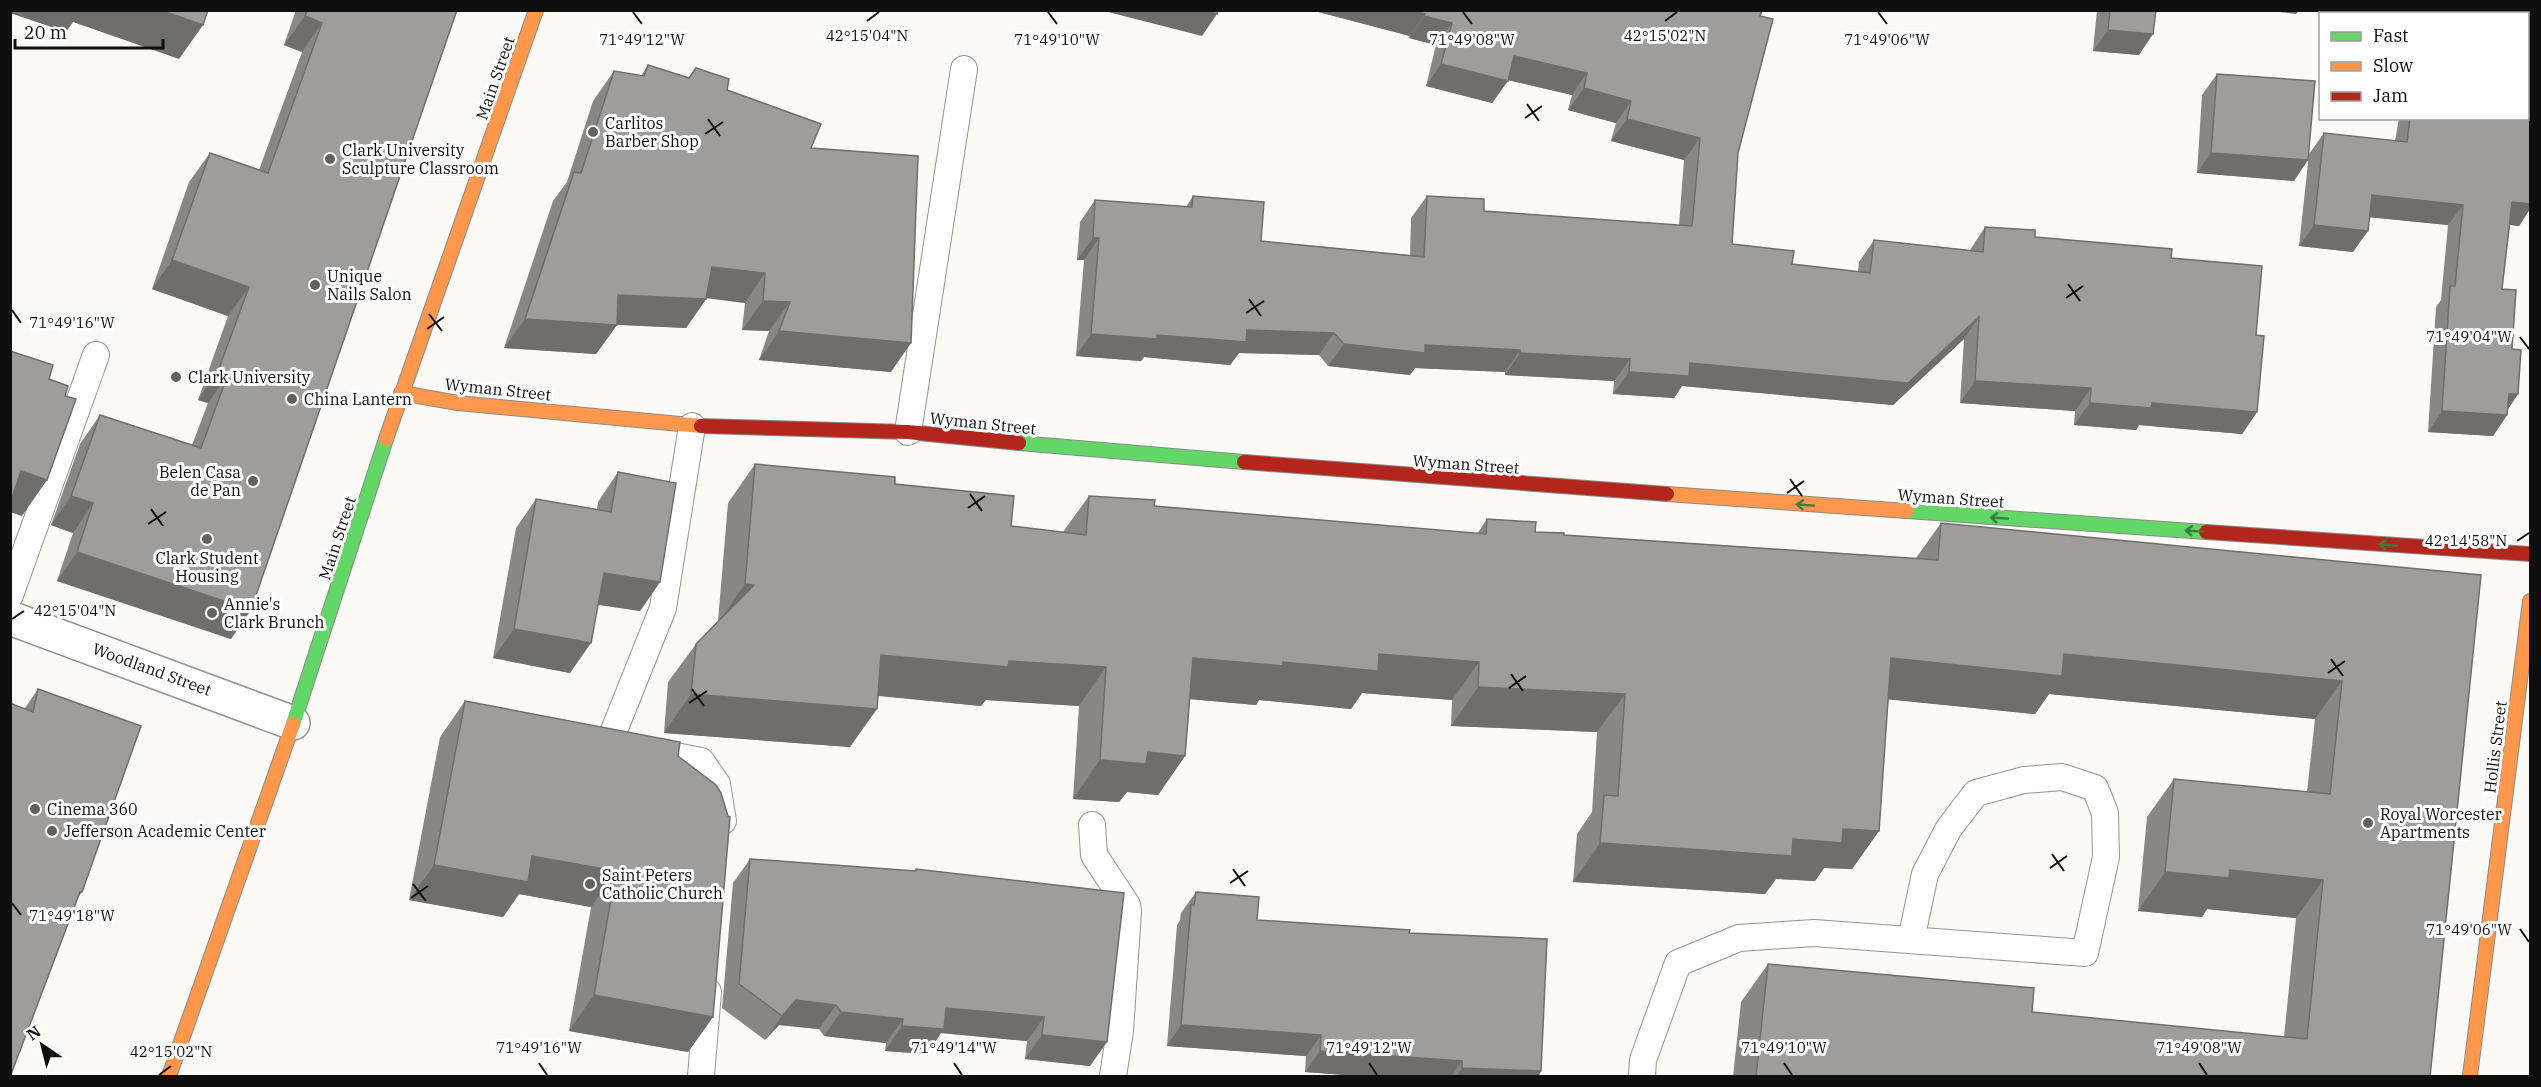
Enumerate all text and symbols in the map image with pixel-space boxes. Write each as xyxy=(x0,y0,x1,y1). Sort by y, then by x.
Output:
scale bar xyxy=(15,12,164,50)
legend xyxy=(2319,12,2529,120)
text: 20 m xyxy=(24,21,67,44)
text: Fast xyxy=(2373,24,2408,47)
text: 42°15'04"N xyxy=(826,26,908,45)
text: 42°15'02"N xyxy=(1624,26,1706,45)
text: 71°49'12"W xyxy=(599,30,685,49)
text: 71°49'10"W xyxy=(1014,30,1100,49)
text: 71°49'08"W xyxy=(1429,30,1515,49)
text: 71°49'06"W xyxy=(1844,30,1930,49)
street label: Main Street xyxy=(471,33,519,122)
text: Slow xyxy=(2373,54,2413,77)
text: Jam xyxy=(2373,84,2408,107)
place label: Carlitos Barber Shop xyxy=(605,113,699,151)
marker: Carlitos Barber Shop xyxy=(586,125,600,139)
place label: Clark University Sculpture Classroom xyxy=(342,140,499,178)
marker: Clark University Sculpture Classroom xyxy=(323,152,337,166)
place label: Unique Nails Salon xyxy=(327,266,412,304)
marker: Unique Nails Salon xyxy=(308,278,322,292)
text: 71°49'16"W xyxy=(29,313,115,332)
text: 71°49'04"W xyxy=(2426,327,2512,346)
place label: Clark University xyxy=(188,367,311,387)
marker: Clark University xyxy=(169,370,183,384)
street label: Wyman Street xyxy=(444,373,553,405)
place label: China Lantern xyxy=(304,389,412,409)
marker: China Lantern xyxy=(285,392,299,406)
street label: Wyman Street xyxy=(929,407,1038,439)
street label: Wyman Street xyxy=(1412,450,1520,478)
place label: Belen Casa de Pan xyxy=(159,462,241,500)
marker: Belen Casa de Pan xyxy=(246,474,260,488)
street label: Wyman Street xyxy=(1897,484,2005,512)
street label: Main Street xyxy=(314,493,360,582)
one-way arrow xyxy=(1795,499,1815,510)
one-way arrow xyxy=(1990,512,2010,523)
one-way arrow xyxy=(2184,526,2204,537)
text: 42°14'58"N xyxy=(2425,531,2507,550)
marker: Clark Student Housing xyxy=(200,532,214,546)
one-way arrow xyxy=(2379,539,2399,550)
place label: Clark Student Housing xyxy=(155,548,259,586)
place label: Annie's Clark Brunch xyxy=(224,594,325,632)
text: 42°15'04"N xyxy=(34,601,116,620)
marker: Annie's Clark Brunch xyxy=(205,606,219,620)
street label: Woodland Street xyxy=(90,638,214,700)
street label: Hollis Street xyxy=(2479,699,2511,794)
place label: Cinema 360 xyxy=(47,799,138,819)
marker: Cinema 360 xyxy=(28,802,42,816)
place label: Royal Worcester Apartments xyxy=(2380,804,2502,842)
marker: Royal Worcester Apartments xyxy=(2361,816,2375,830)
place label: Jefferson Academic Center xyxy=(64,821,266,841)
marker: Jefferson Academic Center xyxy=(45,824,59,838)
place label: Saint Peters Catholic Church xyxy=(602,865,723,903)
marker: Saint Peters Catholic Church xyxy=(583,877,597,891)
text: 71°49'18"W xyxy=(29,906,115,925)
text: 71°49'06"W xyxy=(2426,920,2512,939)
north arrow xyxy=(12,1015,72,1075)
text: N xyxy=(22,1021,44,1045)
text: 71°49'16"W xyxy=(496,1038,582,1057)
text: 71°49'14"W xyxy=(911,1038,997,1057)
text: 71°49'12"W xyxy=(1326,1038,1412,1057)
text: 71°49'10"W xyxy=(1741,1038,1827,1057)
text: 71°49'08"W xyxy=(2156,1038,2242,1057)
text: 42°15'02"N xyxy=(130,1042,212,1061)

